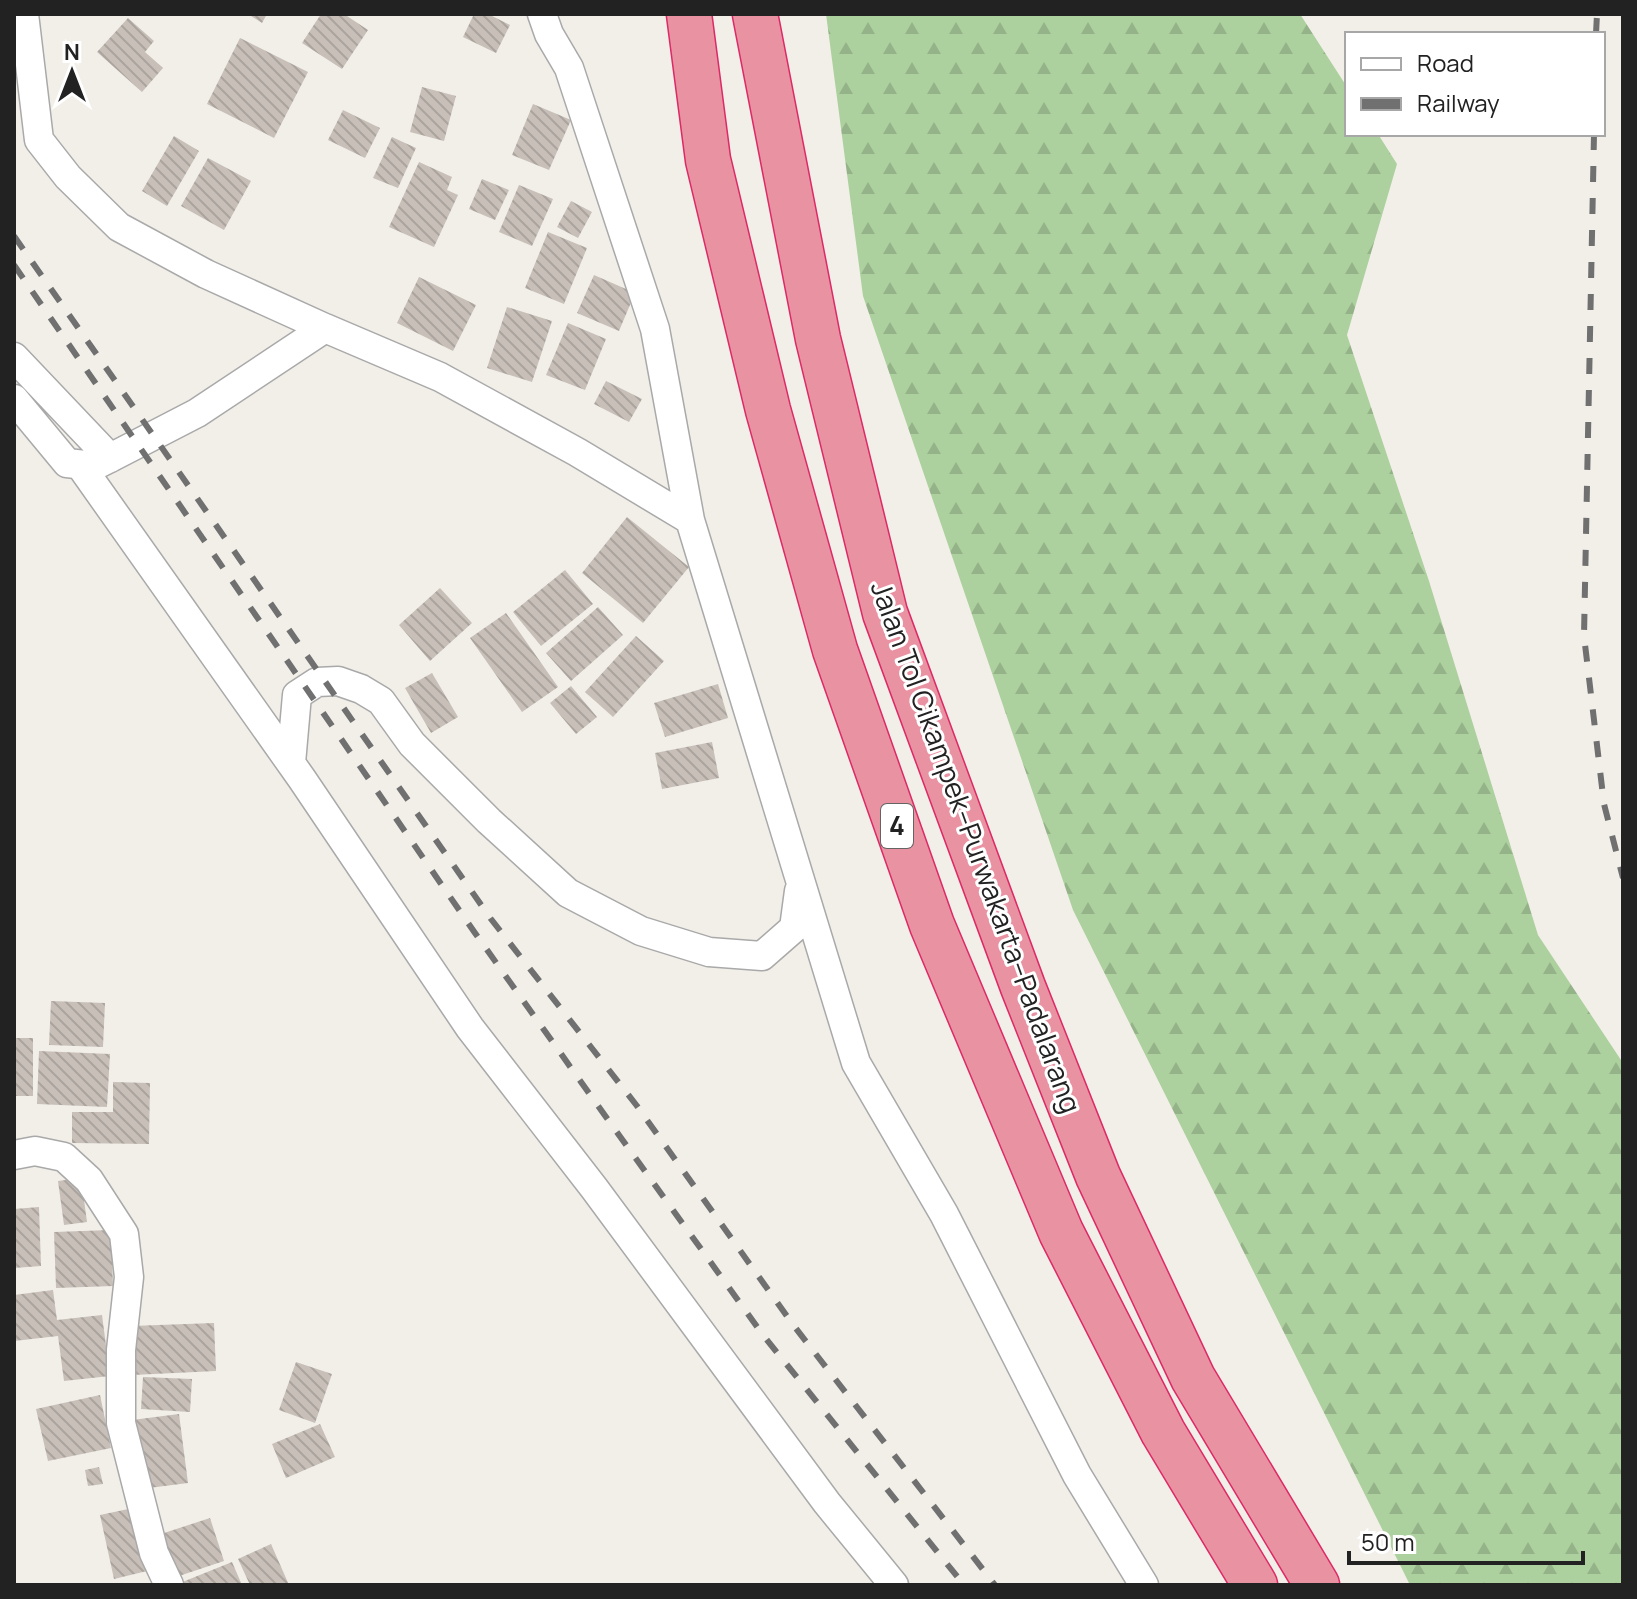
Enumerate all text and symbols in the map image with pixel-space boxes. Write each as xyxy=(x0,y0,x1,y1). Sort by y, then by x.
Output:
north arrow xyxy=(32,32,112,112)
legend xyxy=(1345,32,1605,136)
text: N xyxy=(64,37,80,67)
text: Road xyxy=(1417,46,1474,79)
text: Railway xyxy=(1417,86,1500,119)
street label: Jalan Tol Cikampek–Purwakarta–Padalarang xyxy=(863,575,1091,1118)
road number: 4 xyxy=(881,804,913,848)
scale bar xyxy=(1349,1515,1583,1565)
text: 50 m xyxy=(1361,1525,1415,1558)

